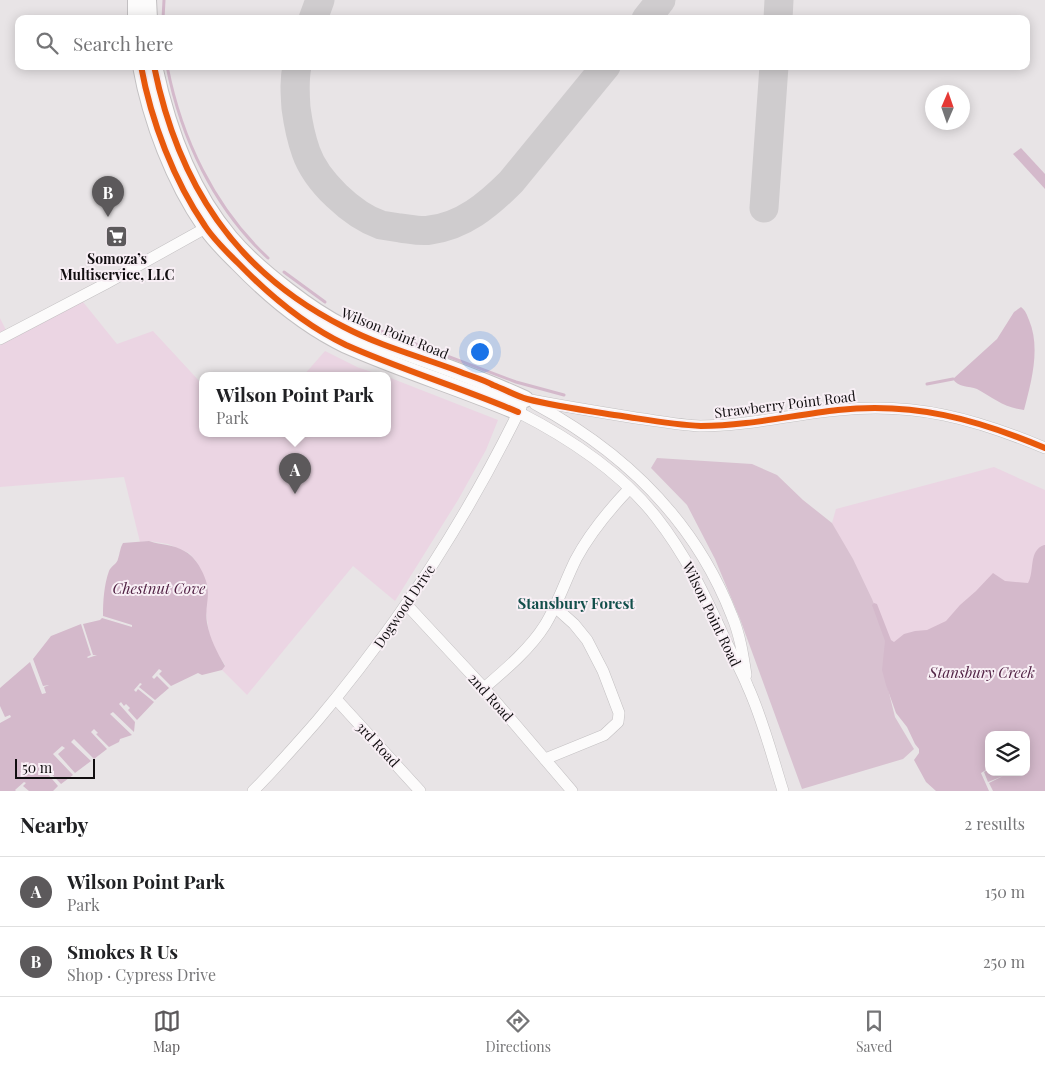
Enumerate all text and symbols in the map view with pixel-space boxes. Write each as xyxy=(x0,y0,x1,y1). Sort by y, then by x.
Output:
search box xyxy=(15,15,1030,70)
icon: search xyxy=(33,29,61,57)
text: Search here xyxy=(73,30,173,56)
north arrow xyxy=(925,85,970,130)
pin: B xyxy=(92,176,124,217)
supermarket icon: Somoza’s Multiservice, LLC xyxy=(105,224,129,248)
place label: Somoza’s Multiservice, LLC xyxy=(60,249,174,284)
street label: Wilson Point Road xyxy=(337,302,452,363)
your location xyxy=(467,339,493,365)
popup xyxy=(199,372,391,437)
text: Wilson Point Park xyxy=(216,381,374,407)
street label: Strawberry Point Road xyxy=(713,386,857,422)
text: Park xyxy=(216,407,249,428)
pin: A xyxy=(279,453,311,494)
street label: Wilson Point Road xyxy=(678,558,746,670)
street label: Dogwood Drive xyxy=(369,561,439,651)
water label: Chestnut Cove xyxy=(112,578,206,598)
district label: Stansbury Forest xyxy=(517,593,635,613)
water label: Stansbury Creek xyxy=(928,662,1035,682)
street label: 2nd Road xyxy=(464,669,518,725)
street label: 3rd Road xyxy=(352,717,404,771)
map controls xyxy=(985,731,1030,776)
button: layers xyxy=(985,731,1030,776)
scale bar xyxy=(15,756,95,779)
text: 50 m xyxy=(22,758,52,777)
text: Nearby xyxy=(20,810,89,838)
text: 2 results xyxy=(965,813,1025,834)
text: Wilson Point Park xyxy=(67,868,225,894)
text: A xyxy=(31,881,41,902)
text: 150 m xyxy=(985,881,1025,902)
text: Park xyxy=(67,894,100,915)
text: Smokes R Us xyxy=(67,938,178,964)
text: B xyxy=(31,951,41,972)
text: 250 m xyxy=(983,951,1025,972)
text: Shop · Cypress Drive xyxy=(67,964,216,985)
tab: Map xyxy=(153,1007,181,1056)
tab: Directions xyxy=(486,1007,551,1056)
tab: Saved xyxy=(856,1007,892,1056)

